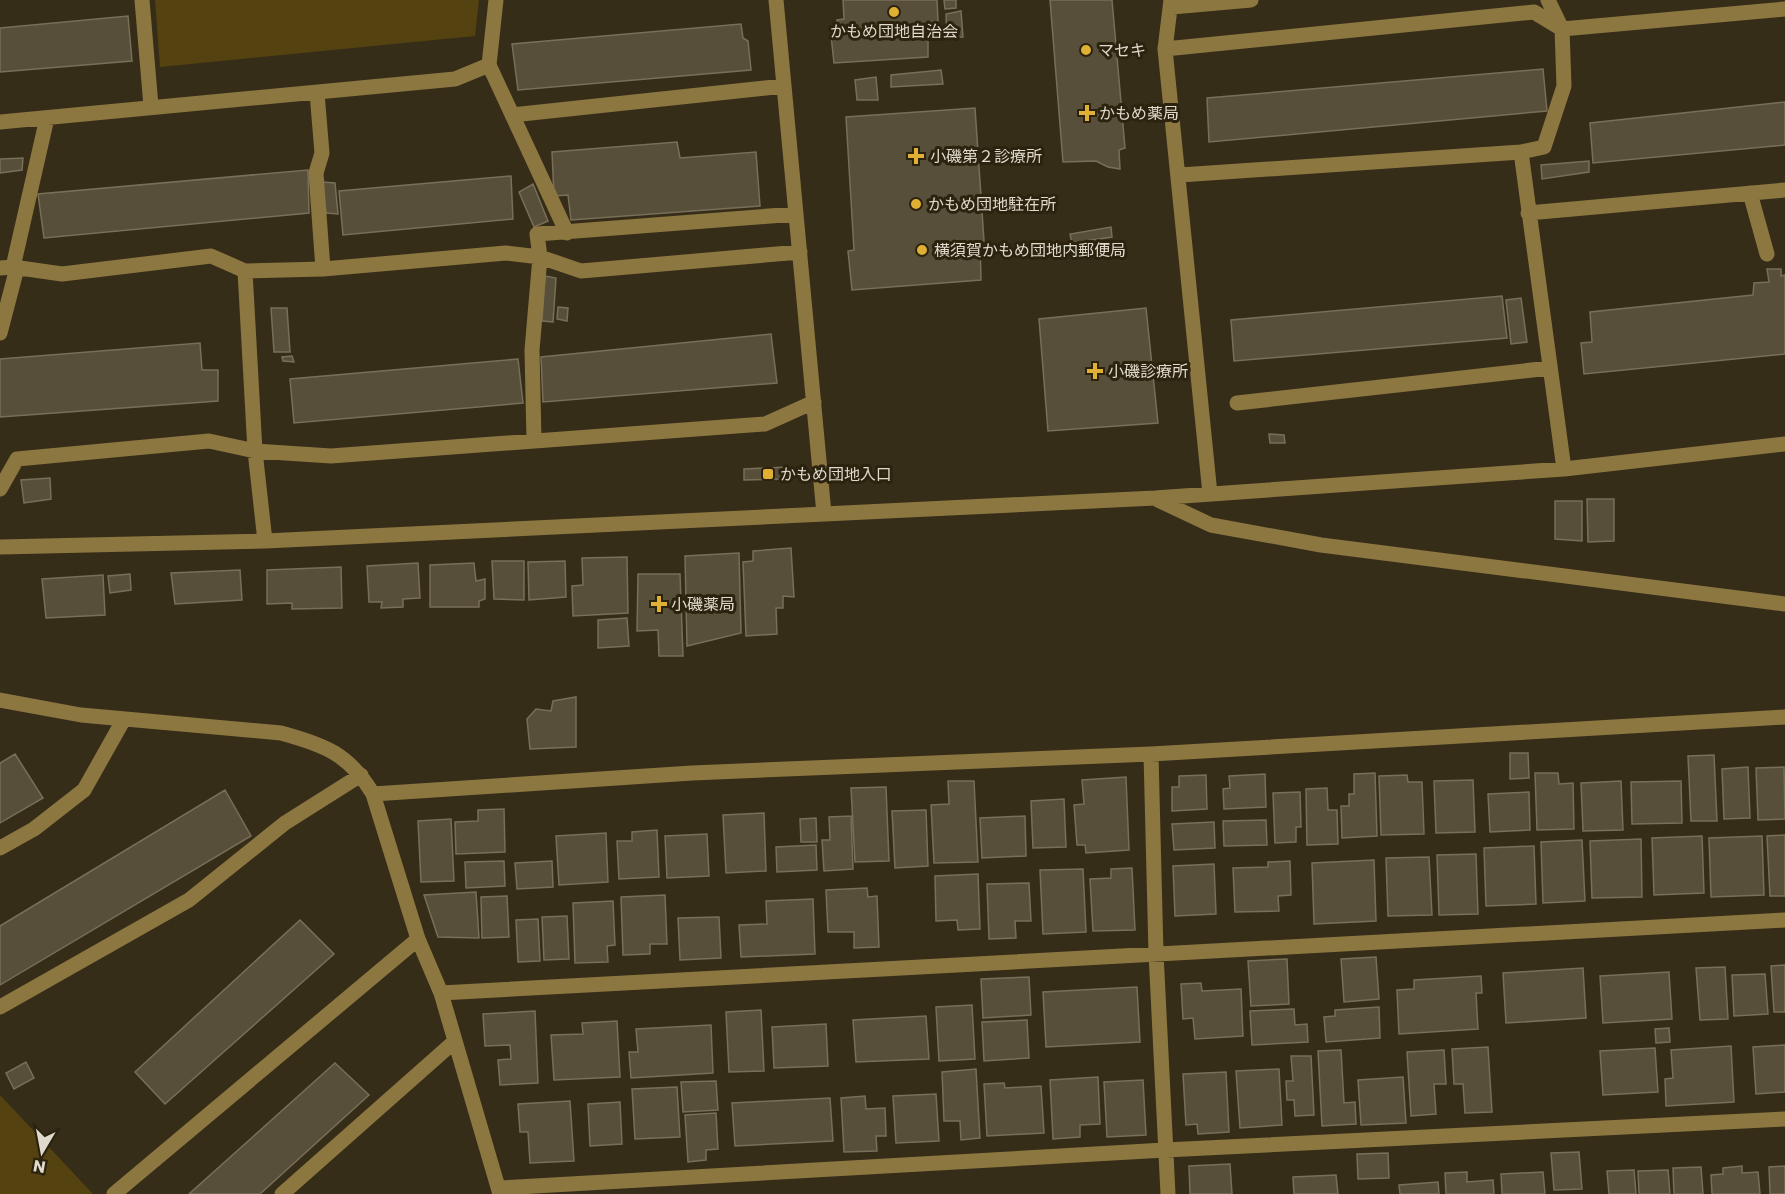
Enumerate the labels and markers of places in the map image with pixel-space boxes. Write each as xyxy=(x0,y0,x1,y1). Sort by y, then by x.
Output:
marker: かもめ団地自治会 xyxy=(887,5,901,19)
place label: かもめ団地自治会 xyxy=(830,20,958,43)
place label: マセキ xyxy=(1098,39,1146,62)
marker: マセキ xyxy=(1079,43,1093,57)
place label: かもめ薬局 xyxy=(1099,102,1179,125)
marker: かもめ薬局 xyxy=(1080,106,1094,120)
place label: 小磯第２診療所 xyxy=(930,145,1042,168)
marker: 小磯第２診療所 xyxy=(907,147,925,165)
place label: かもめ団地駐在所 xyxy=(928,193,1056,216)
marker: かもめ団地駐在所 xyxy=(909,197,923,211)
place label: 横須賀かもめ団地内郵便局 xyxy=(934,239,1126,262)
marker: 横須賀かもめ団地内郵便局 xyxy=(915,243,929,257)
place label: 小磯診療所 xyxy=(1108,360,1188,383)
marker: 小磯診療所 xyxy=(1086,362,1104,380)
place label: かもめ団地入口 xyxy=(780,463,892,486)
marker: かもめ団地入口 xyxy=(761,467,775,481)
place label: 小磯薬局 xyxy=(671,593,735,616)
marker: 小磯薬局 xyxy=(652,597,666,611)

